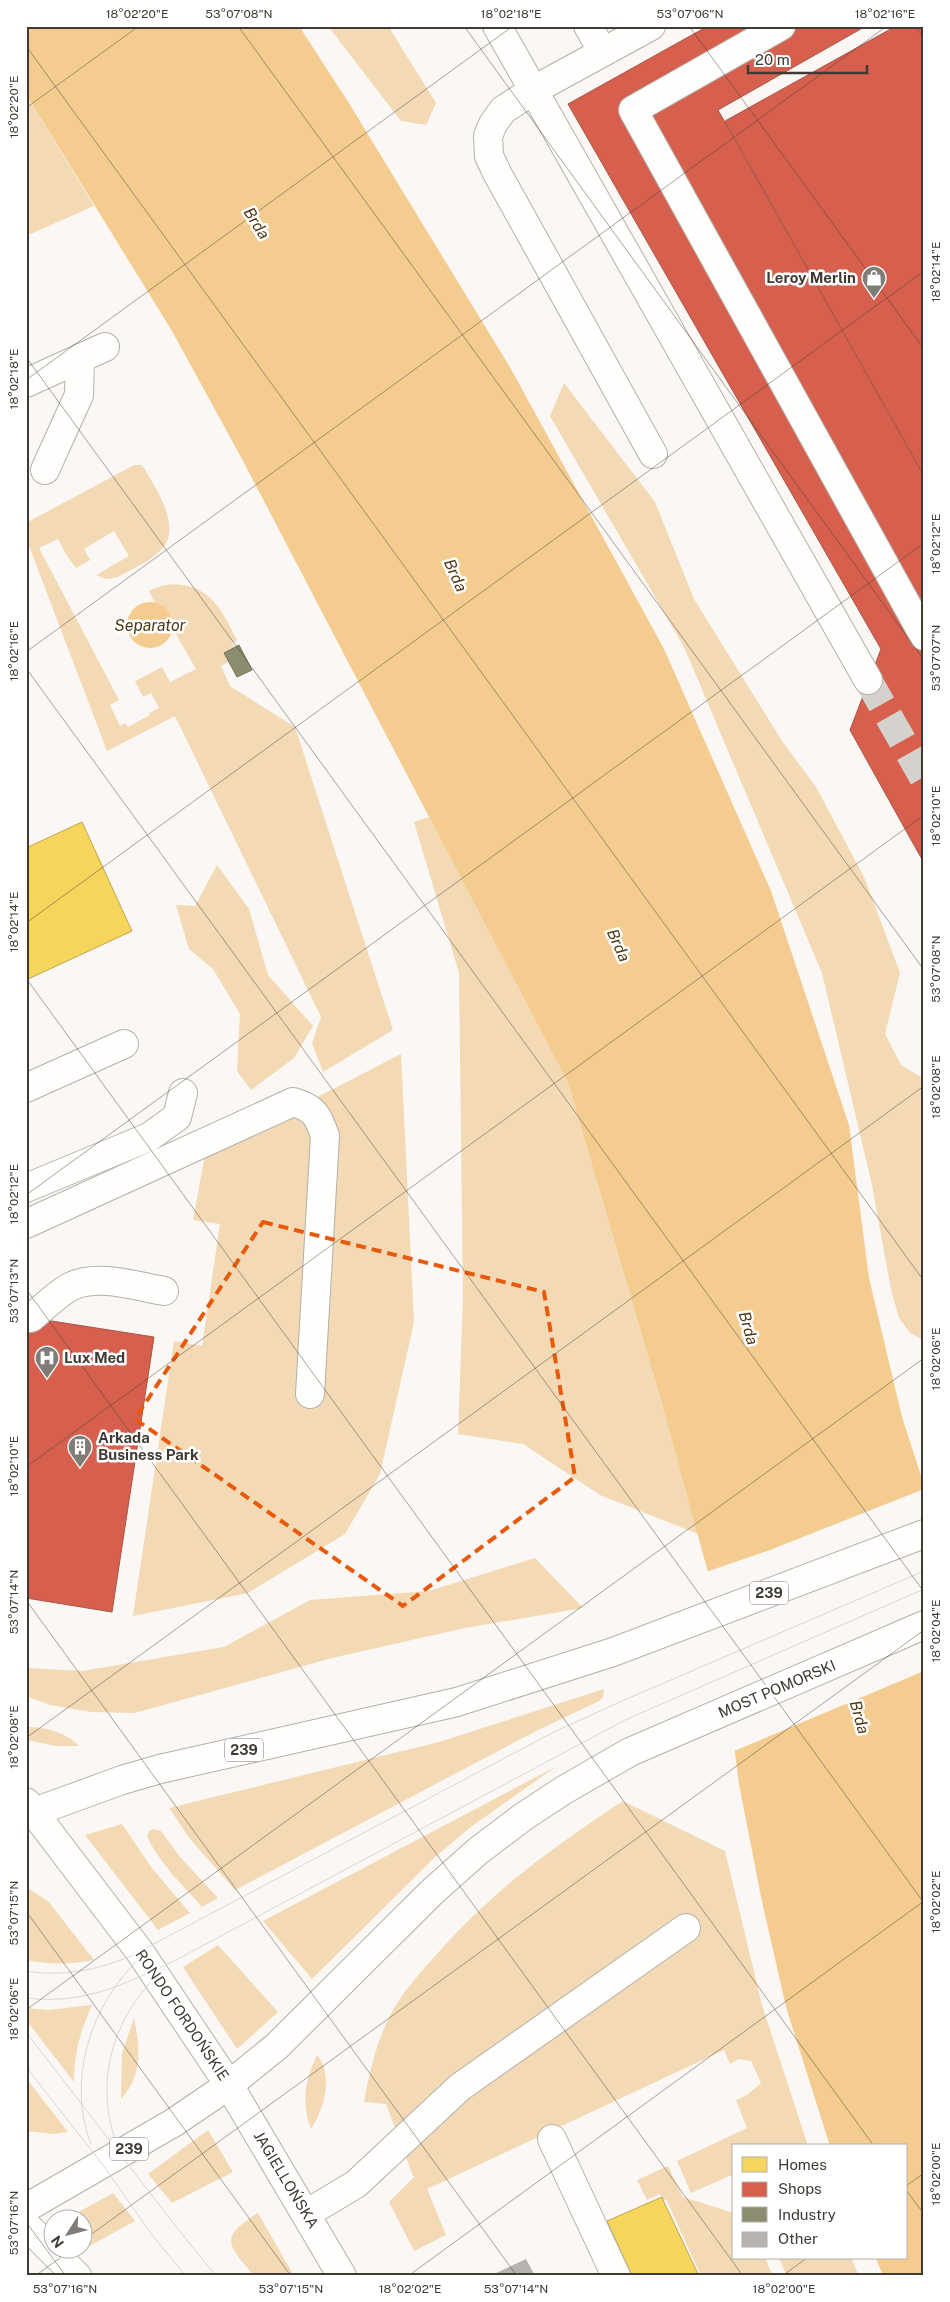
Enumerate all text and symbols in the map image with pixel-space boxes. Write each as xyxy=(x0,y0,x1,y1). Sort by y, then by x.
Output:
text: 18°02'20"E xyxy=(106,7,168,21)
text: 53°07'08"N xyxy=(205,7,273,21)
text: 18°02'18"E xyxy=(481,7,541,21)
text: 53°07'06"N xyxy=(657,7,724,21)
text: 18°02'16"E xyxy=(855,7,915,21)
scale bar xyxy=(748,42,866,74)
text: 20 m xyxy=(755,51,790,68)
text: 18°02'20"E xyxy=(7,76,21,138)
water label: Brda xyxy=(240,204,274,243)
text: 18°02'14"E xyxy=(929,242,943,302)
shop icon: Leroy Merlin xyxy=(861,265,887,299)
place label: Leroy Merlin xyxy=(766,269,856,286)
text: 18°02'18"E xyxy=(7,349,21,409)
text: 18°02'12"E xyxy=(929,514,943,574)
water label: Brda xyxy=(440,556,471,595)
water label: Separator xyxy=(114,616,187,635)
text: 18°02'16"E xyxy=(7,621,21,681)
text: 53°07'07"N xyxy=(929,625,943,691)
text: 18°02'10"E xyxy=(929,786,943,846)
text: 18°02'14"E xyxy=(7,892,21,952)
water label: Brda xyxy=(603,926,634,965)
text: 53°07'08"N xyxy=(929,935,943,1003)
text: 18°02'08"E xyxy=(929,1055,943,1119)
text: 18°02'12"E xyxy=(7,1164,21,1224)
text: 53°07'13"N xyxy=(7,1259,21,1323)
water label: Brda xyxy=(735,1309,762,1347)
text: 18°02'06"E xyxy=(929,1328,943,1390)
hospital icon: Lux Med xyxy=(34,1345,60,1379)
place label: Lux Med xyxy=(64,1349,125,1366)
place label: Arkada Business Park xyxy=(98,1429,199,1463)
building icon: Arkada Business Park xyxy=(67,1434,93,1468)
text: 18°02'10"E xyxy=(7,1436,21,1496)
text: 53°07'14"N xyxy=(7,1570,21,1634)
road number: 239 xyxy=(750,1582,788,1605)
text: 18°02'04"E xyxy=(929,1599,943,1663)
street label: MOST POMORSKI xyxy=(716,1656,838,1721)
water label: Brda xyxy=(846,1698,873,1736)
text: 18°02'08"E xyxy=(7,1705,21,1769)
road number: 239 xyxy=(225,1738,263,1762)
text: 18°02'02"E xyxy=(929,1871,943,1933)
text: 53°07'15"N xyxy=(7,1881,21,1945)
street label: RONDO FORDOŃSKIE xyxy=(132,1946,233,2083)
text: 18°02'06"E xyxy=(7,1978,21,2040)
street label: JAGIELLOŃSKA xyxy=(251,2128,322,2232)
road number: 239 xyxy=(110,2138,148,2160)
text: 18°02'00"E xyxy=(929,2143,943,2205)
legend xyxy=(732,2144,908,2260)
text: Homes xyxy=(778,2156,827,2173)
text: Shops xyxy=(778,2180,822,2197)
text: 53°07'16"N xyxy=(7,2191,21,2255)
text: Industry xyxy=(778,2206,836,2223)
north arrow xyxy=(42,2210,92,2260)
text: Other xyxy=(778,2230,818,2247)
text: N xyxy=(48,2233,67,2251)
text: 53°07'16"N xyxy=(33,2282,97,2296)
text: 53°07'15"N xyxy=(259,2282,323,2296)
text: 18°02'02"E xyxy=(379,2282,441,2296)
text: 53°07'14"N xyxy=(484,2282,548,2296)
text: 18°02'00"E xyxy=(753,2282,815,2296)

